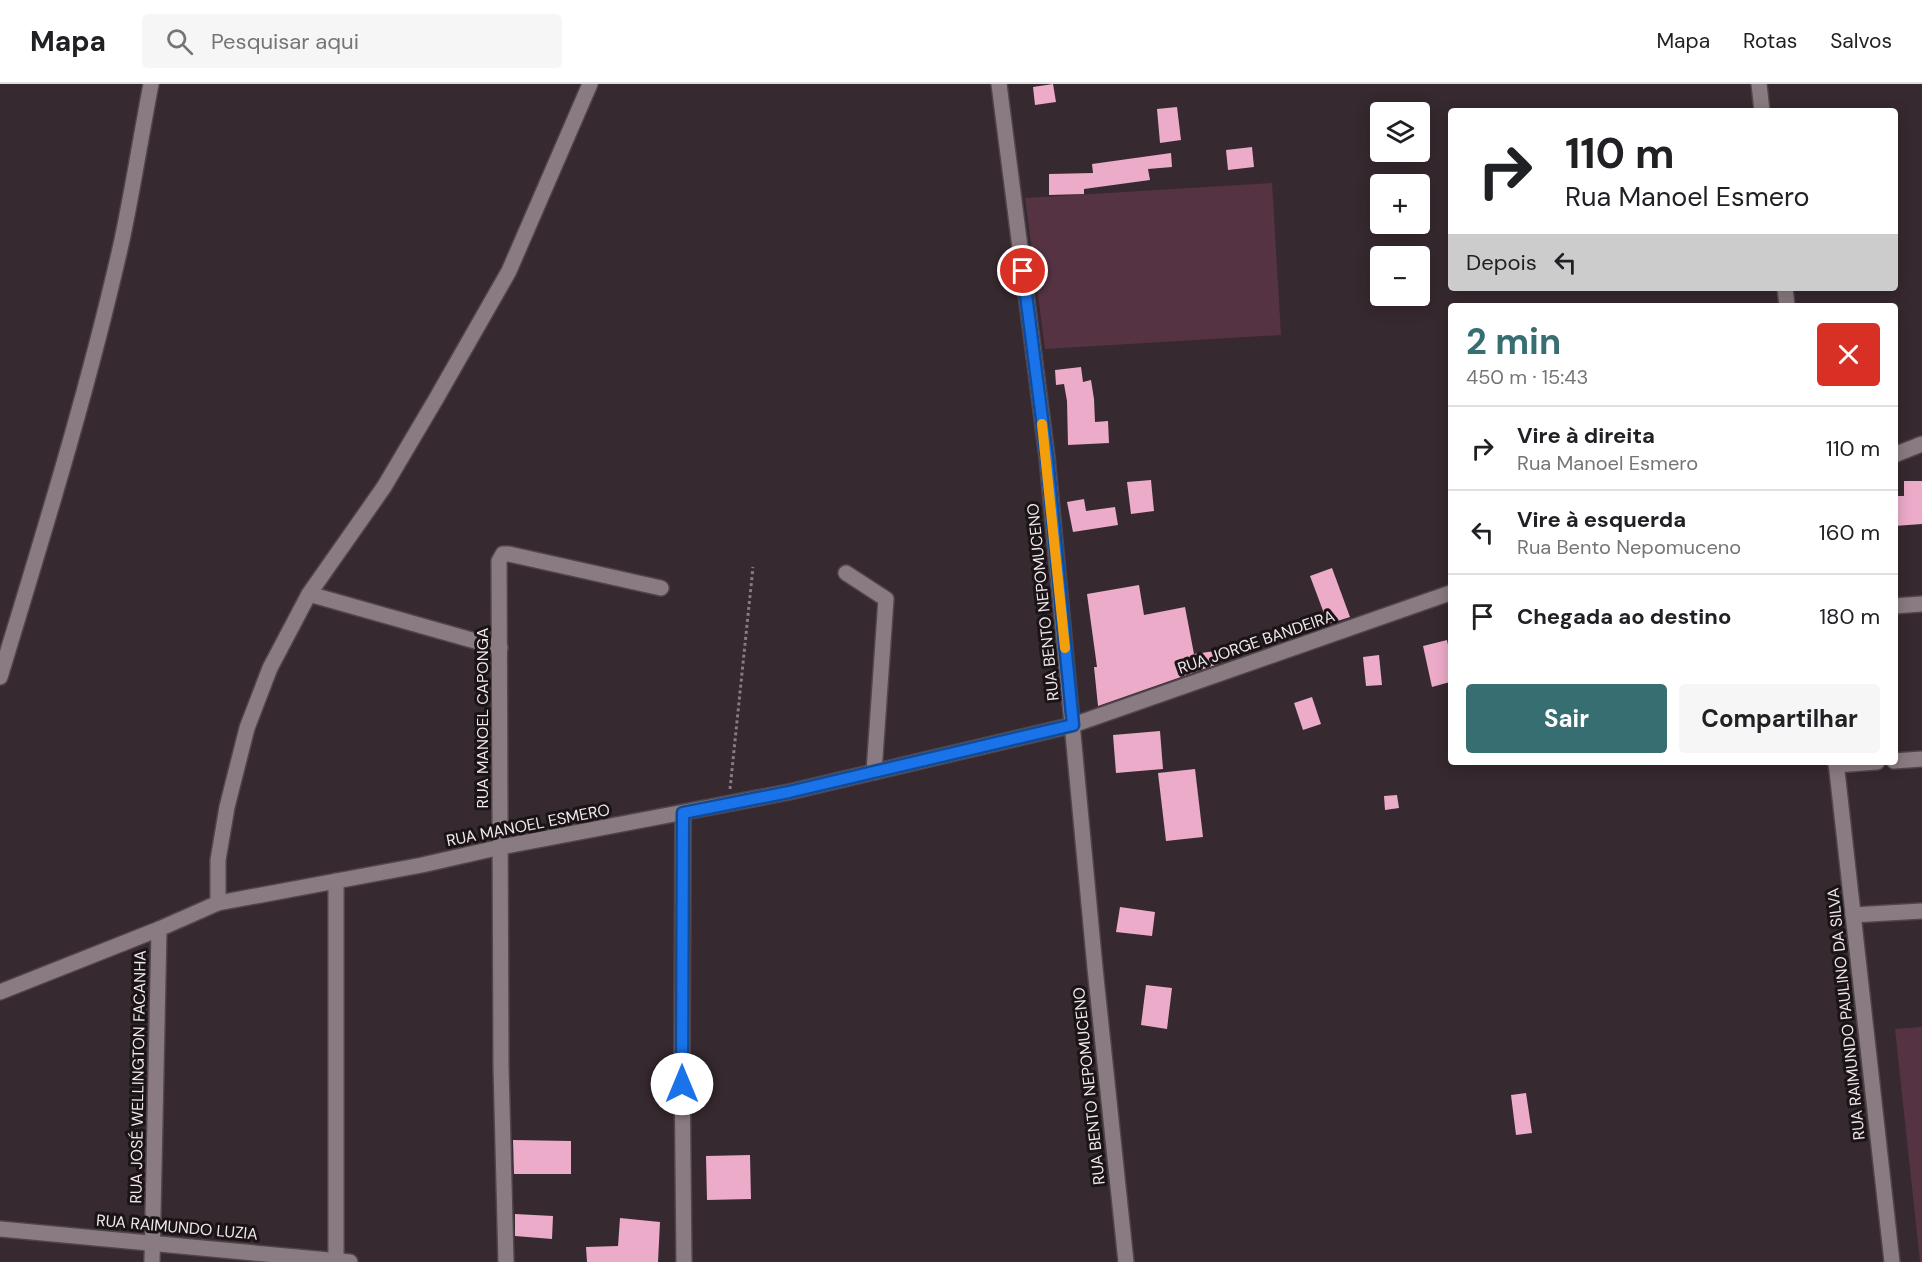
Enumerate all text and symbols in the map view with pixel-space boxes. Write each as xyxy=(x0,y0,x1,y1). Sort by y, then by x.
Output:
search box xyxy=(142,14,562,68)
text: Mapa xyxy=(30,23,106,60)
icon: search xyxy=(163,25,196,58)
text: Pesquisar aqui xyxy=(211,27,359,56)
text: Mapa xyxy=(1656,27,1710,55)
text: Rotas xyxy=(1743,27,1797,55)
text: Salvos xyxy=(1830,27,1892,55)
map controls xyxy=(1370,102,1430,306)
button: layers xyxy=(1370,102,1430,162)
text: 110 m xyxy=(1565,126,1675,181)
icon: right xyxy=(1466,132,1544,210)
button: + xyxy=(1370,174,1430,234)
text: Rua Manoel Esmero xyxy=(1565,179,1810,214)
pin xyxy=(997,245,1048,296)
button: − xyxy=(1370,246,1430,306)
icon: left xyxy=(1549,246,1582,279)
text: Depois xyxy=(1466,248,1537,277)
icon: arrive xyxy=(1006,254,1039,287)
text: 2 min xyxy=(1466,318,1561,365)
button: close xyxy=(1817,323,1880,386)
text: 450 m · 15:43 xyxy=(1466,364,1588,390)
text: Vire à direita xyxy=(1517,421,1655,450)
icon: right xyxy=(1466,432,1499,465)
text: 110 m xyxy=(1826,434,1880,463)
text: Rua Manoel Esmero xyxy=(1517,450,1698,476)
street label: RUA BENTO NEPOMUCENO xyxy=(1022,502,1064,702)
text: Vire à esquerda xyxy=(1517,505,1686,534)
icon: left xyxy=(1466,516,1499,549)
text: 160 m xyxy=(1819,518,1880,547)
text: Rua Bento Nepomuceno xyxy=(1517,534,1741,560)
icon: arrive xyxy=(1466,600,1499,633)
text: Chegada ao destino xyxy=(1517,602,1731,631)
text: 180 m xyxy=(1819,602,1880,631)
street label: RUA JORGE BANDEIRA xyxy=(1175,605,1338,679)
street label: RUA MANOEL CAPONGA xyxy=(472,627,493,808)
button: Sair xyxy=(1466,684,1667,753)
button: Compartilhar xyxy=(1679,684,1880,753)
street label: RUA MANOEL ESMERO xyxy=(444,799,612,851)
street label: RUA RAIMUNDO PAULINO DA SILVA xyxy=(1822,886,1870,1141)
street label: RUA JOSÉ WELLINGTON FACANHA xyxy=(125,950,151,1204)
street label: RUA BENTO NEPOMUCENO xyxy=(1068,986,1110,1186)
position arrow xyxy=(650,1052,714,1116)
street label: RUA RAIMUNDO LUZIA xyxy=(95,1209,259,1245)

